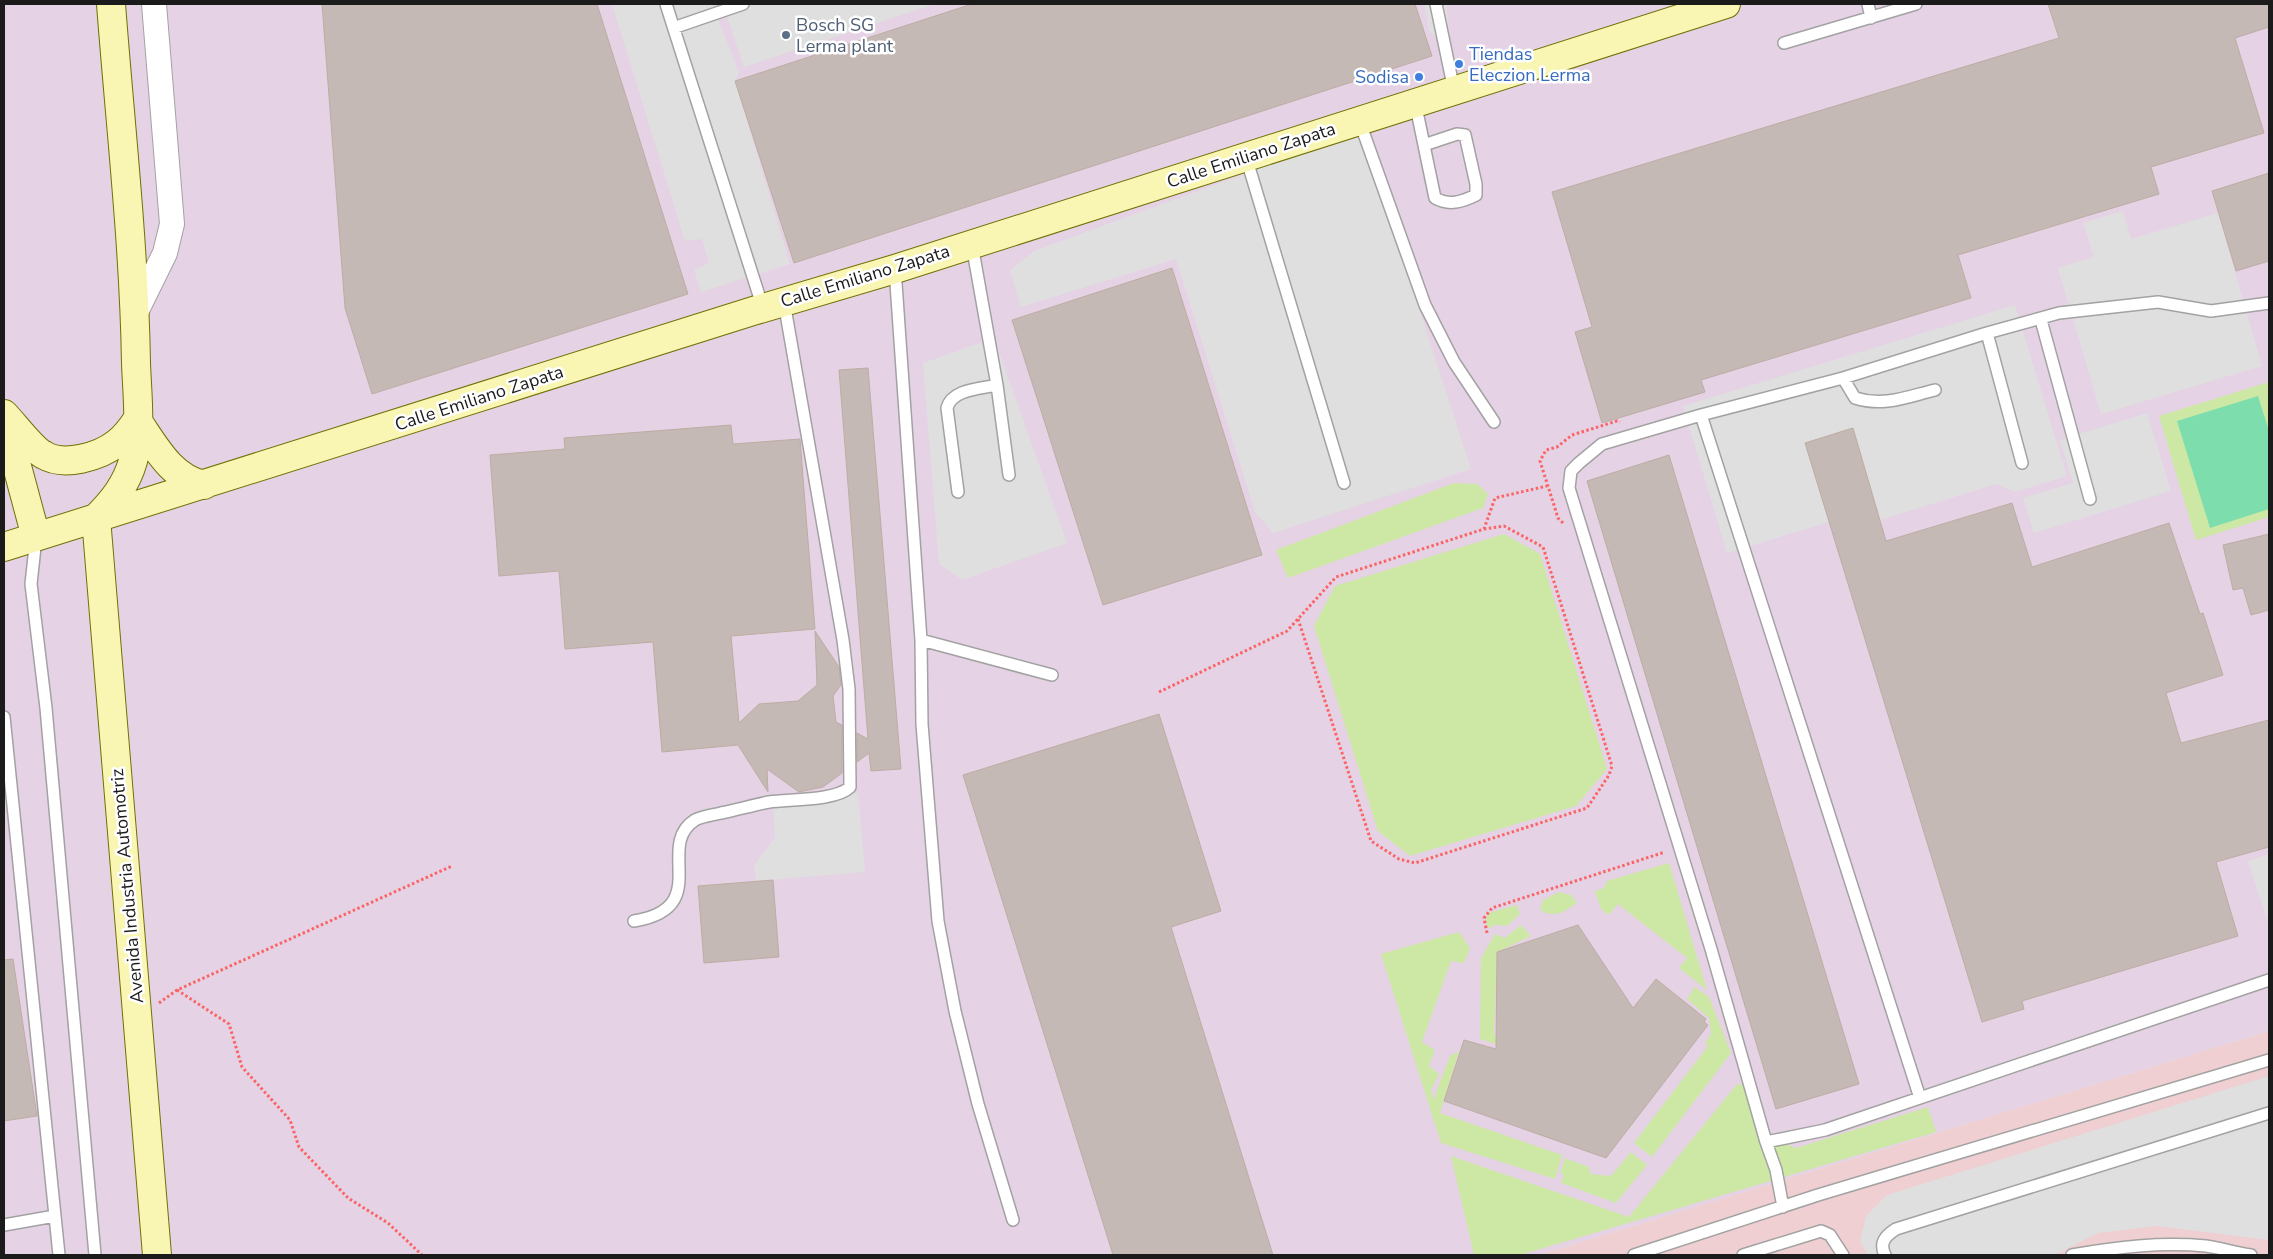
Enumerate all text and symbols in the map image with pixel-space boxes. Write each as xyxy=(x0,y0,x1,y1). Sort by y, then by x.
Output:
place label: Bosch SG Lerma plant xyxy=(796,13,894,58)
marker: Bosch SG Lerma plant xyxy=(780,29,792,41)
place label: Tiendas Eleczion Lerma xyxy=(1469,42,1591,87)
marker: Tiendas Eleczion Lerma xyxy=(1453,58,1465,70)
place label: Sodisa xyxy=(1355,65,1409,89)
marker: Sodisa xyxy=(1413,71,1425,83)
street label: Calle Emiliano Zapata xyxy=(1164,116,1338,194)
street label: Calle Emiliano Zapata xyxy=(777,239,953,313)
street label: Calle Emiliano Zapata xyxy=(392,359,566,437)
street label: Avenida Industria Automotriz xyxy=(105,768,149,1004)

